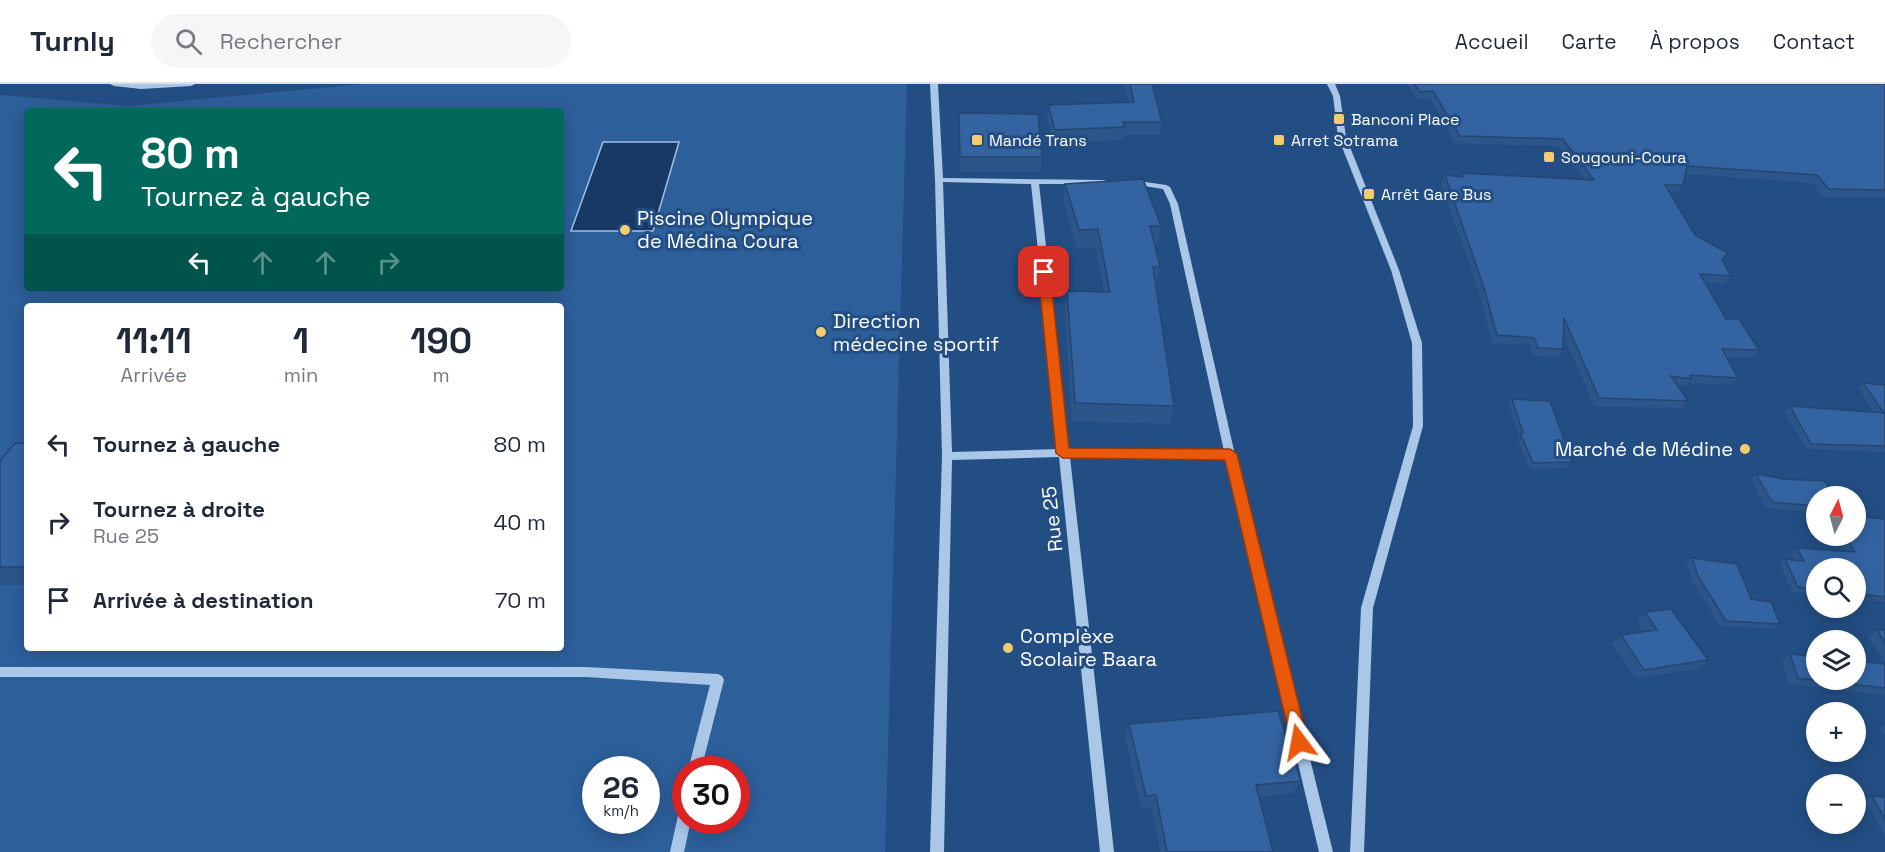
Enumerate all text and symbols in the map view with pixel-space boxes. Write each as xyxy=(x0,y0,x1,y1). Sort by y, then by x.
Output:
search box xyxy=(151,14,571,68)
text: Turnly xyxy=(30,23,115,59)
icon: search xyxy=(172,25,205,58)
text: Rechercher xyxy=(220,27,342,55)
text: Accueil xyxy=(1455,28,1529,55)
text: Carte xyxy=(1562,28,1617,55)
text: À propos xyxy=(1650,28,1740,55)
text: Contact xyxy=(1773,28,1855,55)
place label: Banconi Place xyxy=(1351,109,1459,130)
marker: Banconi Place xyxy=(1332,112,1346,126)
text: 80 m xyxy=(141,127,240,180)
place label: Mandé Trans xyxy=(989,130,1087,151)
place label: Arret Sotrama xyxy=(1291,130,1398,151)
icon: left xyxy=(42,132,120,210)
marker: Mandé Trans xyxy=(970,133,984,147)
marker: Arret Sotrama xyxy=(1272,133,1286,147)
place label: Sougouni-Coura xyxy=(1561,147,1686,168)
marker: Sougouni-Coura xyxy=(1542,150,1556,164)
text: Tournez à gauche xyxy=(141,179,371,214)
place label: Arrêt Gare Bus xyxy=(1381,184,1491,205)
marker: Arrêt Gare Bus xyxy=(1362,187,1376,201)
place label: Piscine Olympique de Médina Coura xyxy=(637,205,813,254)
marker: Piscine Olympique de Médina Coura xyxy=(618,223,632,237)
icon: left xyxy=(183,246,216,279)
icon: ahead xyxy=(246,246,279,279)
icon: ahead xyxy=(309,246,342,279)
icon: right xyxy=(372,246,405,279)
pin xyxy=(1018,246,1069,297)
icon: arrive xyxy=(1027,255,1060,288)
place label: Direction médecine sportif xyxy=(833,308,999,357)
text: 11:11 xyxy=(116,318,192,364)
text: 1 xyxy=(293,318,309,364)
text: 190 xyxy=(410,318,472,364)
marker: Direction médecine sportif xyxy=(814,325,828,339)
text: Arrivée xyxy=(121,362,187,388)
text: min xyxy=(284,362,318,388)
text: m xyxy=(432,362,450,388)
icon: left xyxy=(42,428,75,461)
text: Tournez à gauche xyxy=(93,430,280,458)
text: 80 m xyxy=(494,430,546,458)
place label: Marché de Médine xyxy=(1555,436,1733,462)
marker: Marché de Médine xyxy=(1738,442,1752,456)
street label: Rue 25 xyxy=(1036,485,1068,553)
north arrow xyxy=(1806,486,1866,546)
map controls xyxy=(1806,486,1866,834)
text: Tournez à droite xyxy=(93,495,265,523)
icon: right xyxy=(42,506,75,539)
text: 40 m xyxy=(494,508,546,536)
text: Rue 25 xyxy=(93,523,159,549)
button: search xyxy=(1806,558,1866,618)
icon: arrive xyxy=(42,584,75,617)
text: Arrivée à destination xyxy=(93,586,314,614)
text: 70 m xyxy=(495,586,546,614)
place label: Complèxe Scolaire Baara xyxy=(1020,623,1157,672)
button: layers xyxy=(1806,630,1866,690)
marker: Complèxe Scolaire Baara xyxy=(1001,641,1015,655)
button: + xyxy=(1806,702,1866,762)
position arrow xyxy=(1267,710,1331,774)
speed limit sign: 30 xyxy=(672,756,750,834)
text: 26 xyxy=(603,768,639,807)
button: − xyxy=(1806,774,1866,834)
text: km/h xyxy=(603,801,639,820)

